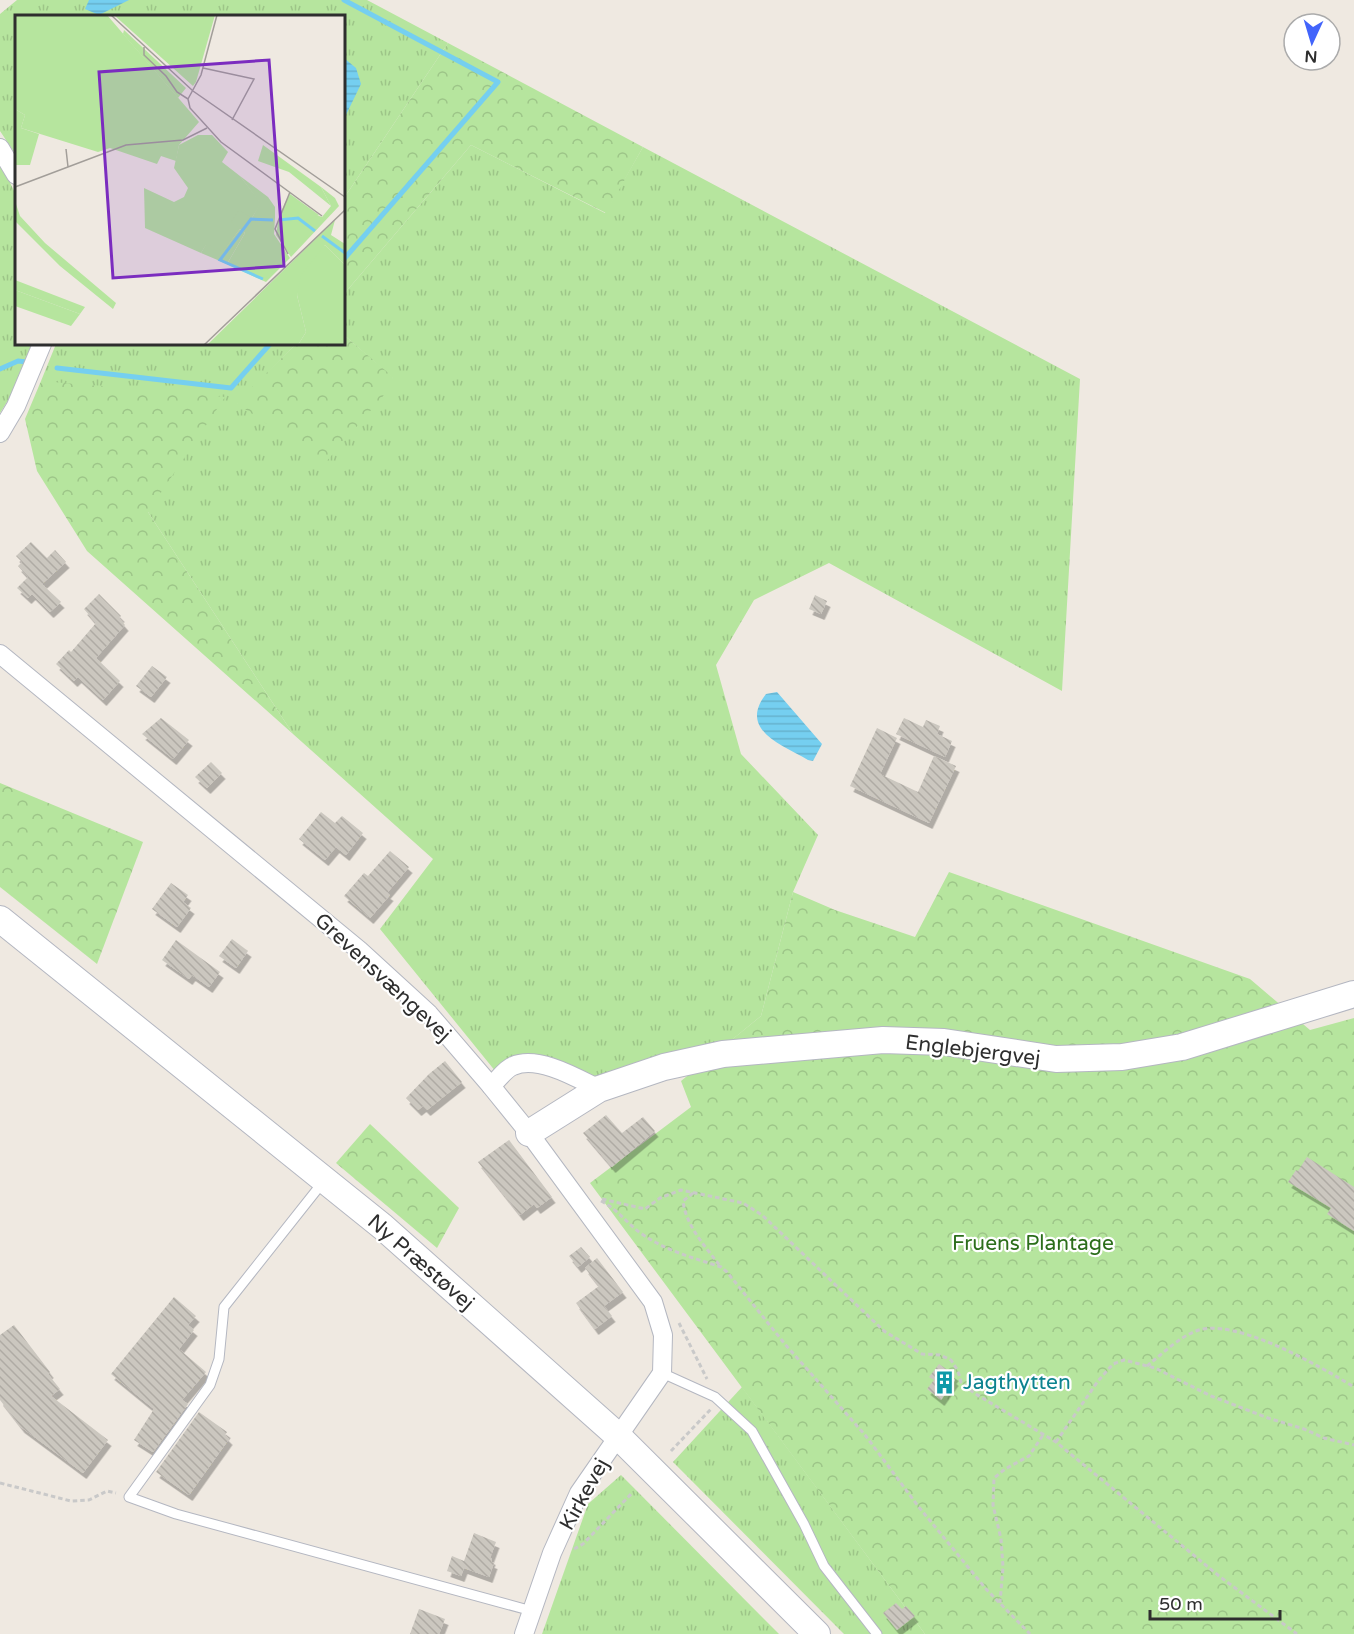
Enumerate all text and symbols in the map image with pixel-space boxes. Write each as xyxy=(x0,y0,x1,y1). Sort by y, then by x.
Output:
north arrow xyxy=(1282,12,1342,72)
inset map xyxy=(15,15,345,345)
text: N xyxy=(1304,46,1318,66)
street label: Grevensvængevej xyxy=(309,908,456,1047)
street label: Englebjergvej xyxy=(904,1030,1042,1071)
street label: Ny Præstøvej xyxy=(362,1209,479,1316)
park label: Fruens Plantage xyxy=(952,1231,1114,1256)
building icon: Jagthytten xyxy=(932,1369,958,1395)
place label: Jagthytten xyxy=(963,1370,1071,1395)
street label: Kirkevej xyxy=(554,1454,614,1535)
scale bar xyxy=(1150,1583,1280,1621)
text: 50 m xyxy=(1159,1593,1203,1615)

